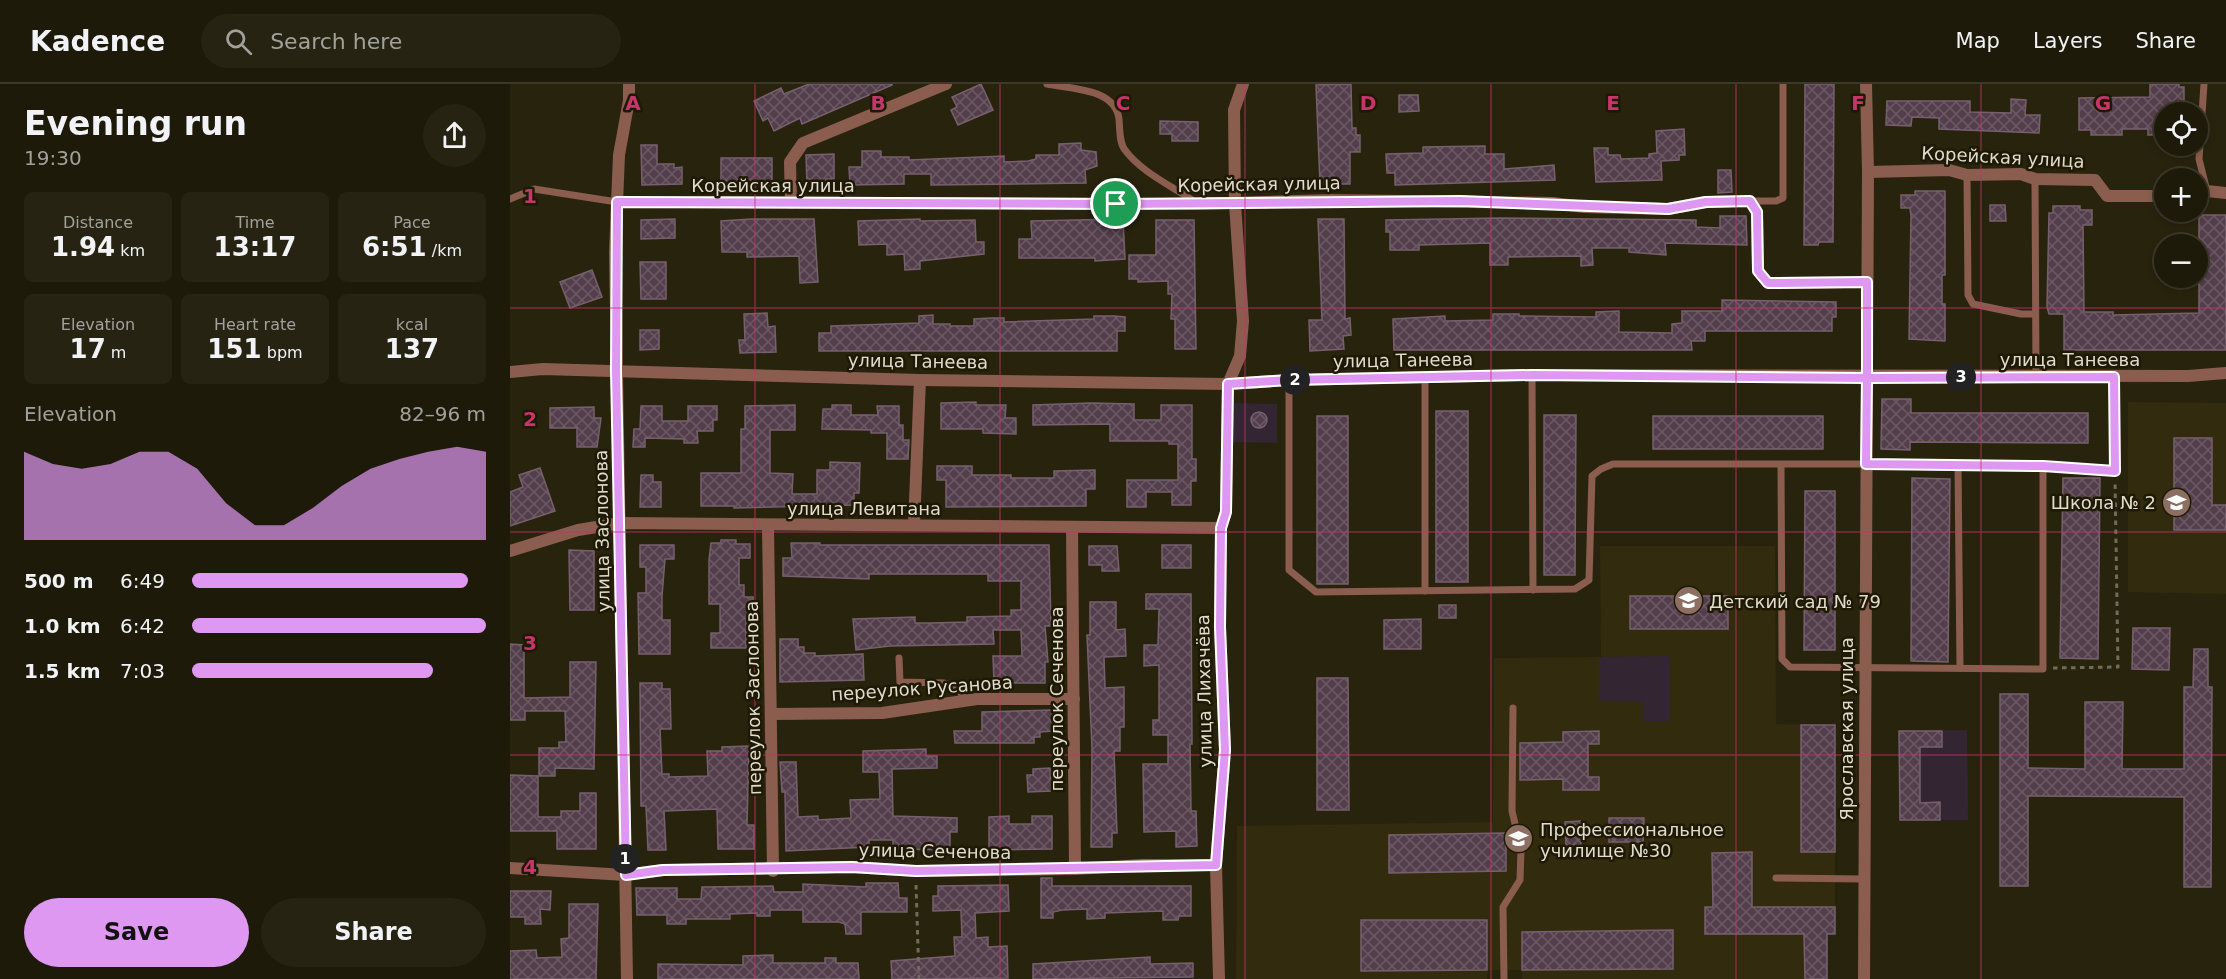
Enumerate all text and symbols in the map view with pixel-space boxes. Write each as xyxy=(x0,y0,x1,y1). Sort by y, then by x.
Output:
search box xyxy=(201,14,621,68)
text: Kadence xyxy=(30,25,165,58)
icon: search xyxy=(222,25,255,58)
text: Search here xyxy=(270,29,402,54)
text: Map xyxy=(1956,29,2000,53)
text: Layers xyxy=(2033,29,2102,53)
text: Share xyxy=(2135,29,2196,53)
text: A xyxy=(625,91,641,115)
text: B xyxy=(870,91,886,115)
text: C xyxy=(1116,91,1130,115)
text: D xyxy=(1360,91,1376,115)
text: E xyxy=(1606,91,1620,115)
text: F xyxy=(1851,91,1865,115)
text: G xyxy=(2095,91,2111,115)
map controls xyxy=(2154,102,2208,288)
button: locate xyxy=(2154,102,2208,156)
text: Evening run xyxy=(24,104,247,143)
button: share xyxy=(423,104,486,167)
street label: Корейская улица xyxy=(1921,142,2085,172)
text: 19:30 xyxy=(24,146,82,170)
button: + xyxy=(2154,168,2208,222)
street label: Корейская улица xyxy=(1177,172,1341,196)
street label: Корейская улица xyxy=(691,175,855,196)
pin xyxy=(1090,178,1141,229)
text: 1 xyxy=(523,184,537,208)
icon: arrive xyxy=(1099,187,1132,220)
text: Distance xyxy=(63,213,133,232)
text: Time xyxy=(235,213,275,232)
text: Pace xyxy=(393,213,431,232)
text: 1.94 xyxy=(51,232,115,262)
text: 13:17 xyxy=(214,232,296,262)
text: 6:51 xyxy=(362,232,427,262)
button: − xyxy=(2154,234,2208,288)
text: km xyxy=(115,241,145,260)
text: /km xyxy=(427,241,462,260)
text: Elevation xyxy=(61,315,135,334)
text: Heart rate xyxy=(214,315,296,334)
text: kcal xyxy=(396,315,428,334)
text: 17 xyxy=(70,334,106,364)
text: 151 xyxy=(207,334,262,364)
text: 137 xyxy=(385,334,439,364)
text: m xyxy=(106,343,126,362)
text: bpm xyxy=(262,343,303,362)
street label: улица Танеева xyxy=(1333,348,1473,372)
street label: улица Танеева xyxy=(848,349,988,373)
street label: улица Танеева xyxy=(2000,349,2140,370)
pin: 3 xyxy=(1946,362,1976,392)
pin: 2 xyxy=(1280,365,1310,395)
text: 3 xyxy=(1955,367,1967,386)
text: 2 xyxy=(1289,370,1301,389)
text: Elevation xyxy=(24,402,117,426)
text: 82–96 m xyxy=(399,402,486,426)
text: 2 xyxy=(523,407,537,431)
street label: улица Заслонова xyxy=(590,450,614,612)
school or university icon: Школа № 2 xyxy=(2161,486,2193,518)
place label: Школа № 2 xyxy=(2051,492,2156,513)
street label: улица Левитана xyxy=(787,498,941,519)
text: 500 m xyxy=(24,569,94,593)
text: 6:49 xyxy=(120,569,165,593)
school or university icon: Детский сад № 79 xyxy=(1672,585,1704,617)
place label: Детский сад № 79 xyxy=(1709,591,1881,612)
street label: переулок Заслонова xyxy=(741,601,765,795)
street label: переулок Сеченова xyxy=(1046,607,1067,791)
text: 1.0 km xyxy=(24,614,101,638)
text: 6:42 xyxy=(120,614,165,638)
street label: улица Лихачёва xyxy=(1192,614,1216,768)
text: 3 xyxy=(523,631,537,655)
street label: Ярославская улица xyxy=(1836,637,1857,821)
text: 1.5 km xyxy=(24,659,101,683)
text: 7:03 xyxy=(120,659,165,683)
street label: переулок Русанова xyxy=(831,671,1013,705)
place label: Профессиональное училище №30 xyxy=(1540,819,1724,861)
school or university icon: Профессиональное училище №30 xyxy=(1503,823,1535,855)
street label: улица Сеченова xyxy=(859,839,1011,863)
pin: 1 xyxy=(610,844,640,874)
text: 1 xyxy=(619,849,631,868)
text: 4 xyxy=(523,855,537,879)
button: Save xyxy=(24,898,249,967)
button: Share xyxy=(261,898,486,967)

